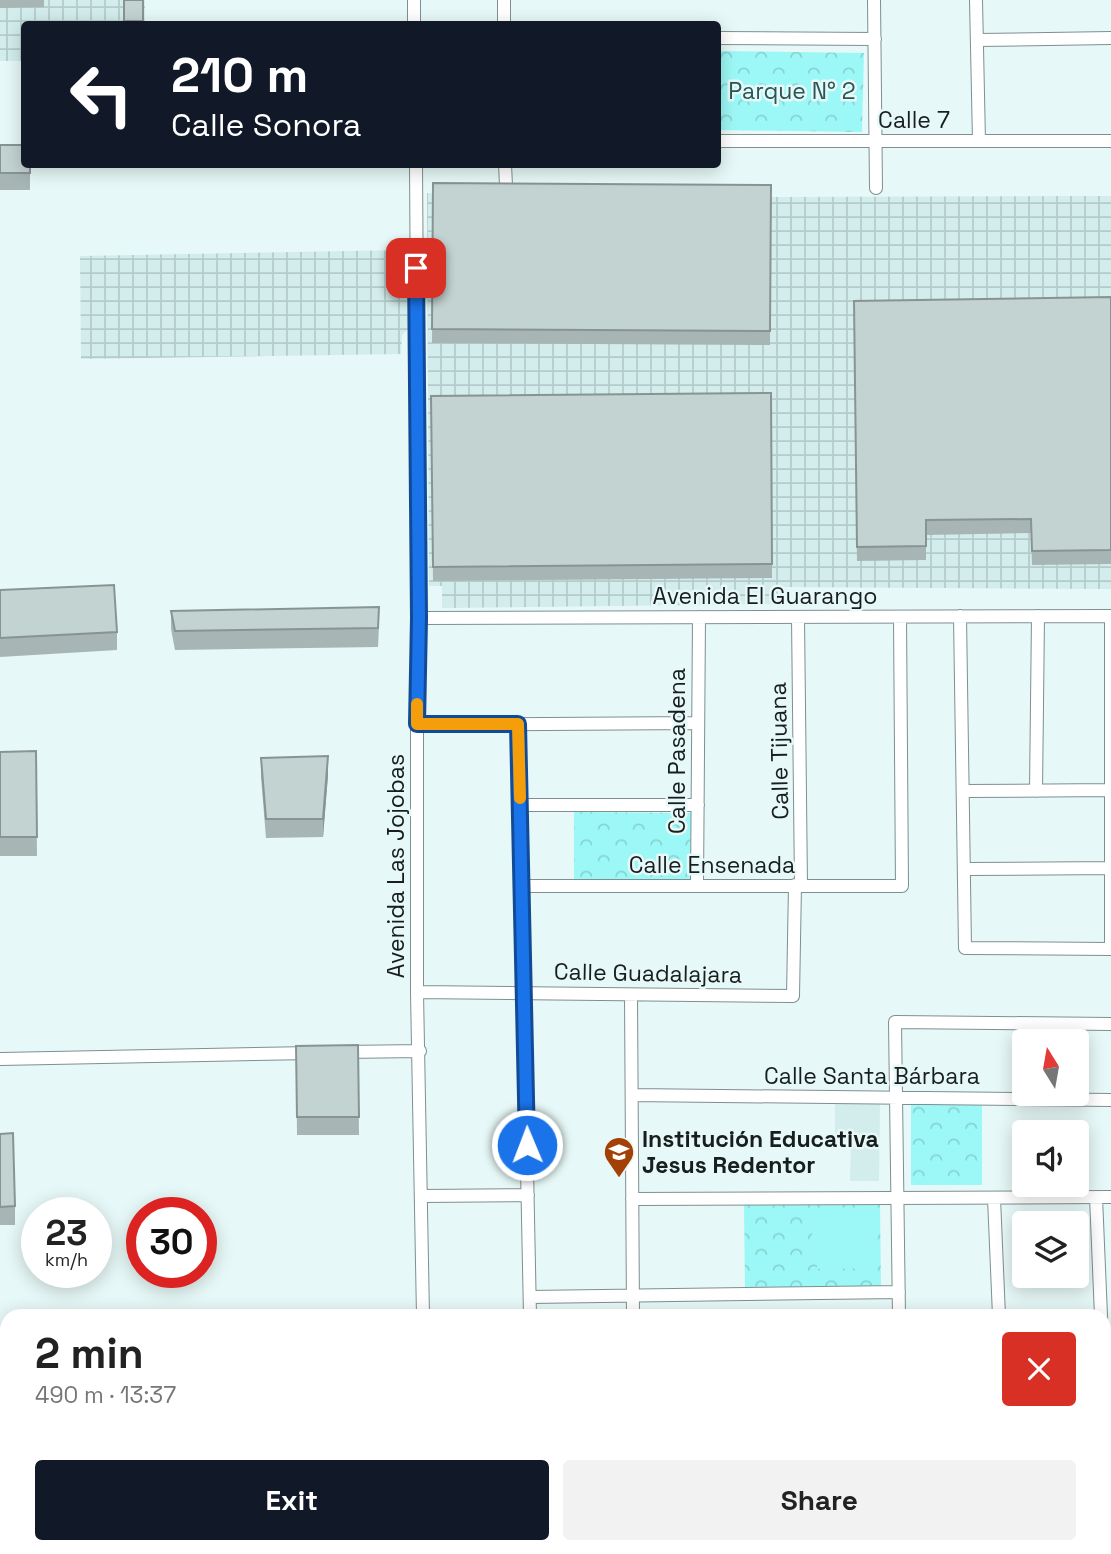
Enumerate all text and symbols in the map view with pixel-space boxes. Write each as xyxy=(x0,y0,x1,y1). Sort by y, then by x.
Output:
text: 210 m xyxy=(171,44,308,106)
icon: left xyxy=(56,49,147,140)
park label: Parque N° 2 xyxy=(728,76,856,106)
text: Calle Sonora xyxy=(171,105,361,145)
street label: Calle 7 xyxy=(878,105,950,135)
pin xyxy=(386,238,446,298)
icon: arrive xyxy=(397,249,435,287)
street label: Avenida El Guarango xyxy=(653,581,877,611)
street label: Calle Pasadena xyxy=(662,668,692,834)
street label: Calle Tijuana xyxy=(763,682,795,820)
street label: Avenida Las Jojobas xyxy=(381,754,411,978)
street label: Calle Ensenada xyxy=(629,850,795,880)
street label: Calle Guadalajara xyxy=(554,956,742,990)
north arrow xyxy=(1012,1029,1088,1106)
map controls xyxy=(1012,1029,1089,1288)
street label: Calle Santa Bárbara xyxy=(764,1061,980,1091)
position arrow xyxy=(490,1108,564,1182)
button: sound xyxy=(1012,1120,1089,1197)
place label: Institución Educativa Jesus Redentor xyxy=(642,1124,879,1180)
school or university icon: Institución Educativa Jesus Redentor xyxy=(602,1135,636,1179)
speed limit sign: 30 xyxy=(126,1197,217,1288)
text: 23 xyxy=(45,1211,88,1255)
button: layers xyxy=(1012,1211,1089,1288)
text: km/h xyxy=(45,1248,88,1271)
text: 2 min xyxy=(35,1327,144,1380)
button: close xyxy=(1002,1332,1076,1406)
text: 490 m · 13:37 xyxy=(35,1380,176,1410)
button: Exit xyxy=(35,1460,549,1540)
button: Share xyxy=(563,1460,1076,1540)

